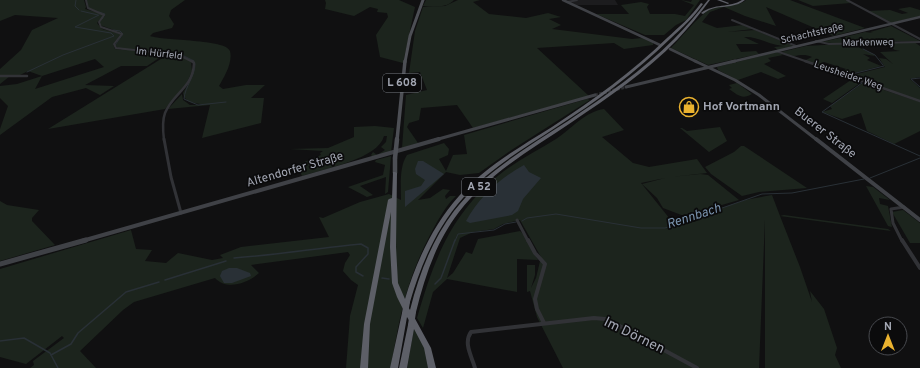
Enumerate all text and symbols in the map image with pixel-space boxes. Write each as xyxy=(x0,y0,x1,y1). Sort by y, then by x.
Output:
street label: Schachtstraße xyxy=(779,20,845,48)
street label: Markenweg xyxy=(842,36,894,50)
street label: Im Hürfeld xyxy=(135,45,183,63)
street label: Leusheider Weg xyxy=(812,58,884,94)
road number: L 608 xyxy=(383,74,421,92)
shop icon: Hof Vortmann xyxy=(678,96,700,118)
place label: Hof Vortmann xyxy=(703,99,780,115)
street label: Buerer Straße xyxy=(791,104,859,162)
street label: Altendorfer Straße xyxy=(245,149,345,191)
road number: A 52 xyxy=(462,178,496,196)
water label: Rennbach xyxy=(665,201,723,233)
street label: Im Dörnen xyxy=(601,314,667,358)
north arrow xyxy=(868,316,908,356)
text: N xyxy=(884,320,892,334)

